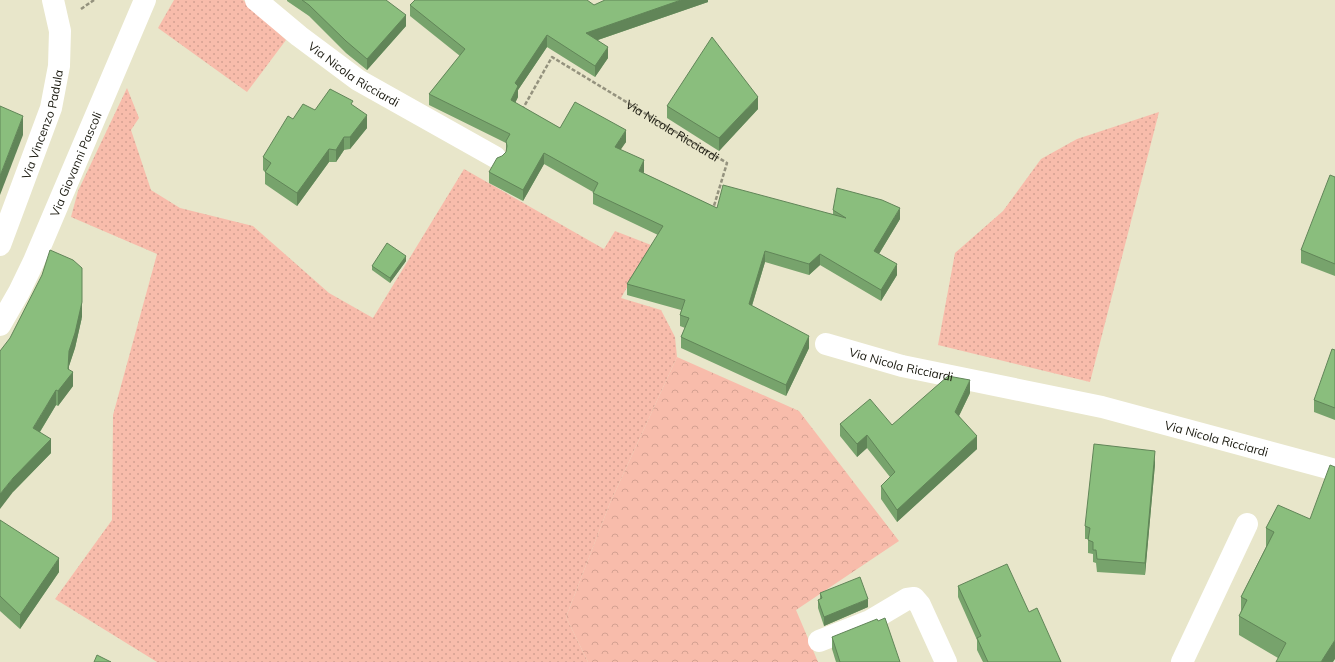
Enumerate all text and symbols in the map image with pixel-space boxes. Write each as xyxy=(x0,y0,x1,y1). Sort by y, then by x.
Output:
street label: Via Nicola Ricciardi xyxy=(305,38,402,109)
street label: Via Vincenzo Padula xyxy=(18,68,66,181)
street label: Via Nicola Ricciardi xyxy=(623,96,722,164)
street label: Via Giovanni Pascoli xyxy=(46,109,104,219)
street label: Via Nicola Ricciardi xyxy=(848,344,955,384)
street label: Via Nicola Ricciardi xyxy=(1163,417,1270,459)

